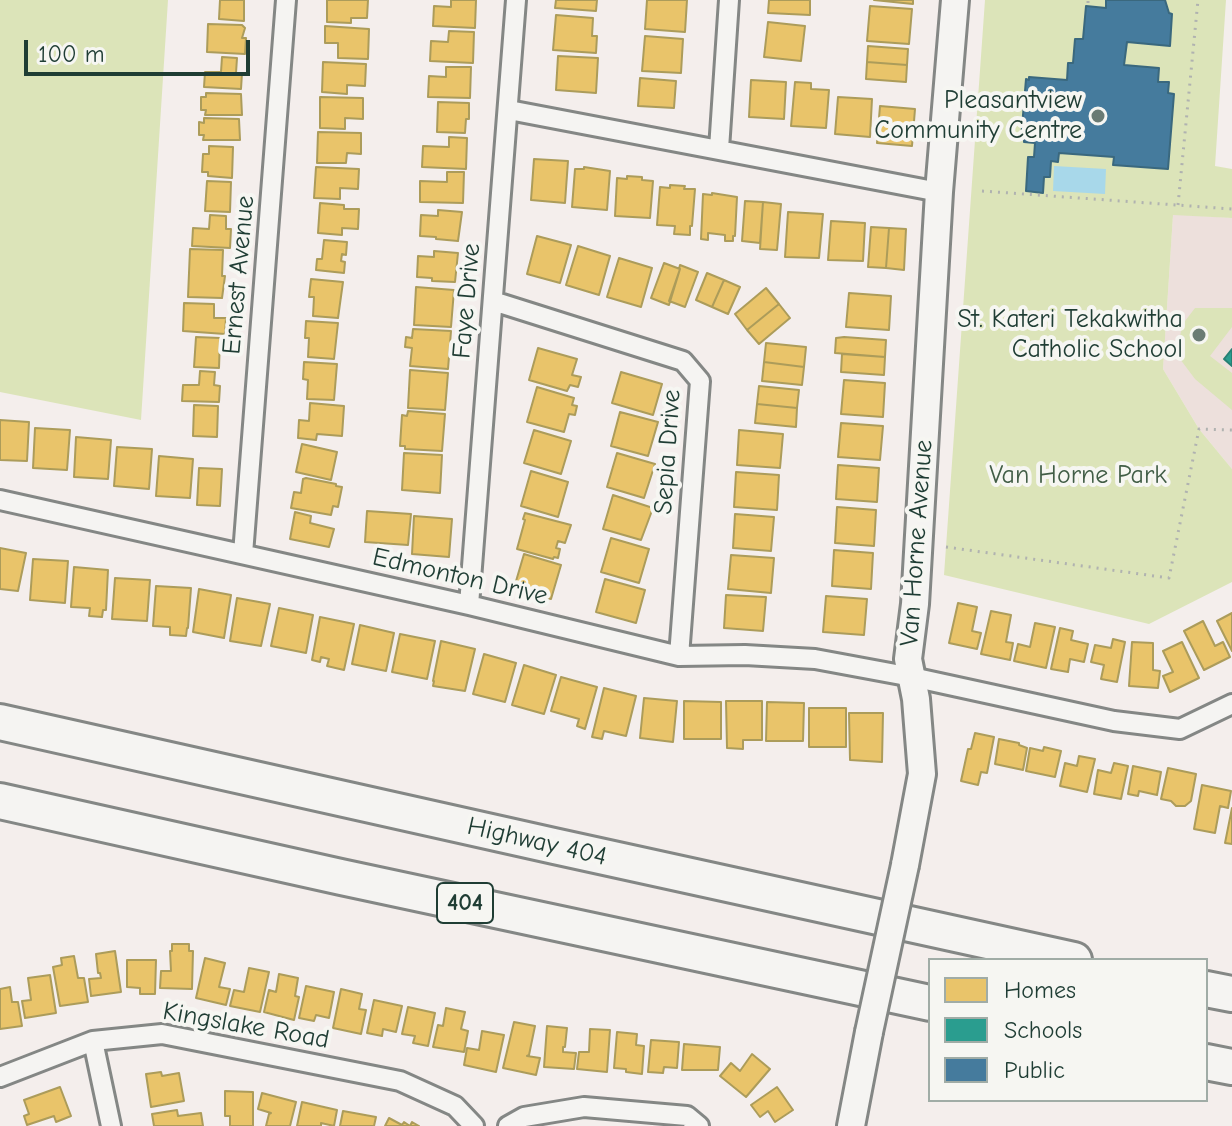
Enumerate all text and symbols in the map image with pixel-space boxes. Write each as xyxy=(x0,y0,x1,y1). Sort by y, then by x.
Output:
scale bar xyxy=(28,24,254,74)
text: 100 m xyxy=(38,40,105,68)
place label: Pleasantview Community Centre xyxy=(874,85,1082,146)
marker: Pleasantview Community Centre xyxy=(1089,107,1107,125)
street label: Ernest Avenue xyxy=(217,194,261,356)
street label: Faye Drive xyxy=(446,242,488,360)
place label: St. Kateri Tekakwitha Catholic School xyxy=(957,304,1183,366)
marker: St. Kateri Tekakwitha Catholic School xyxy=(1190,326,1208,344)
street label: Sepia Drive xyxy=(648,388,688,516)
street label: Van Horne Avenue xyxy=(894,439,940,647)
park label: Van Horne Park xyxy=(989,460,1167,492)
street label: Edmonton Drive xyxy=(370,542,550,612)
street label: Highway 404 xyxy=(464,811,610,873)
road number: 404 xyxy=(437,883,493,923)
legend xyxy=(928,958,1208,1102)
text: Homes xyxy=(1004,976,1076,1004)
street label: Kingslake Road xyxy=(160,996,332,1056)
text: Schools xyxy=(1004,1016,1082,1044)
text: Public xyxy=(1004,1056,1065,1084)

